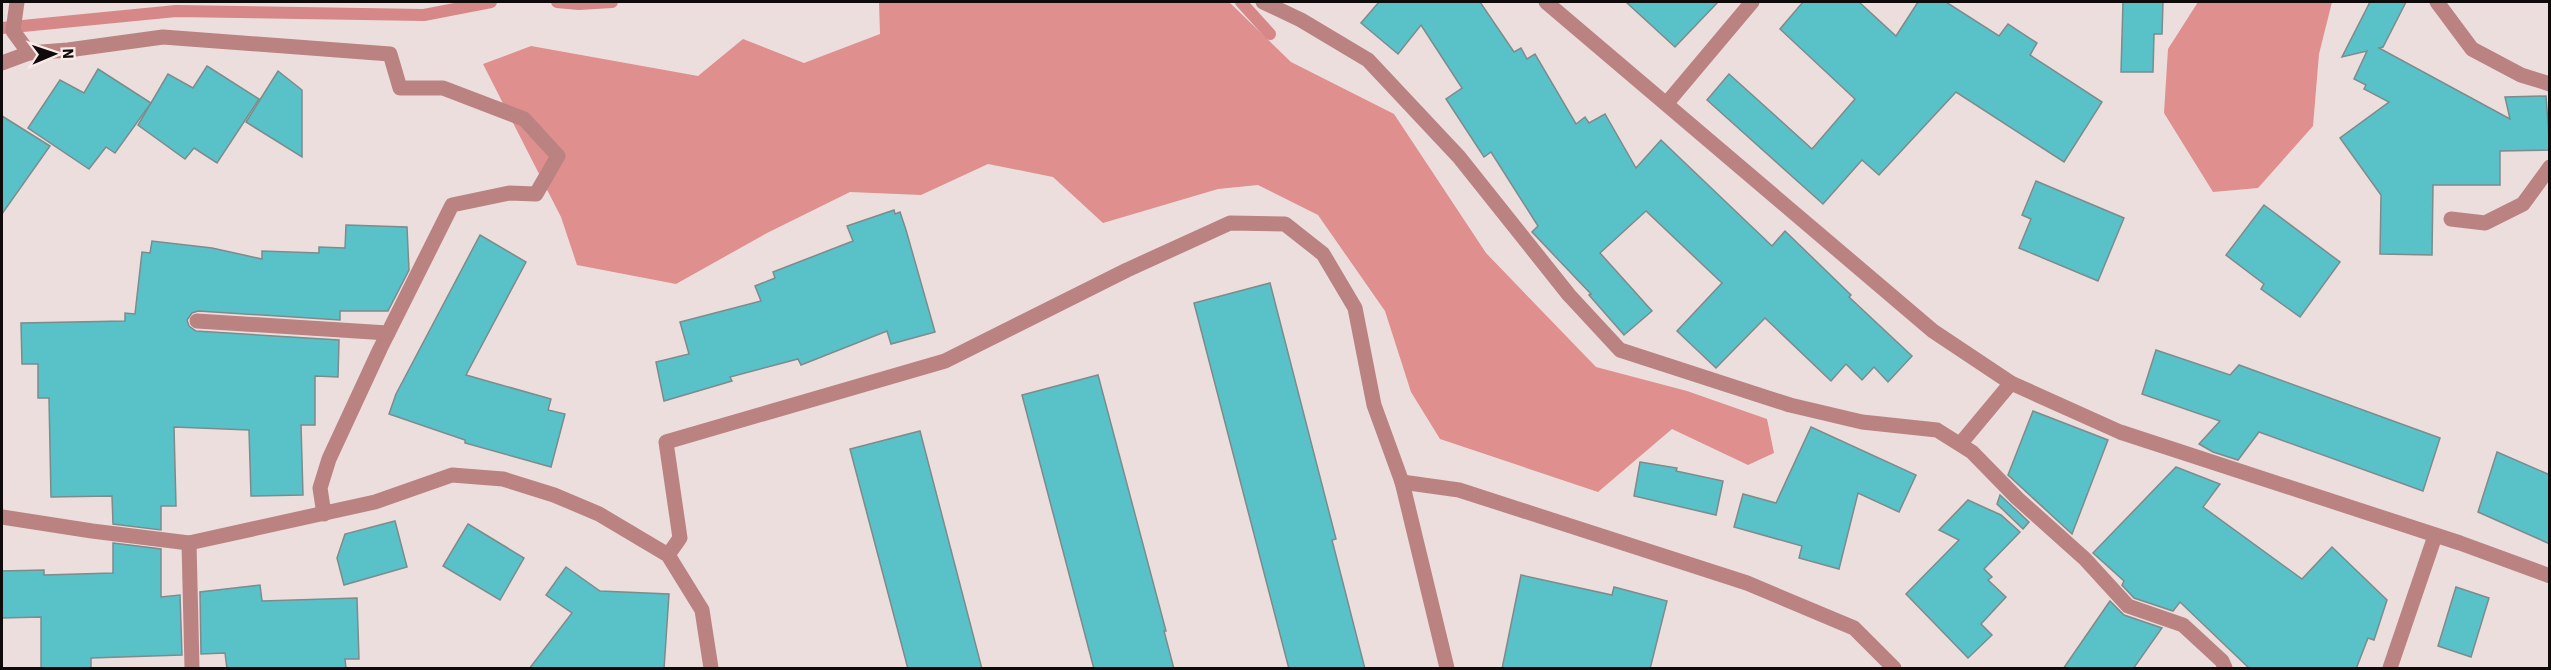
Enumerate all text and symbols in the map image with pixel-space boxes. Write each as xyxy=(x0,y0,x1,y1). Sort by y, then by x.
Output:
north arrow xyxy=(24,24,84,84)
text: N xyxy=(57,48,79,59)

